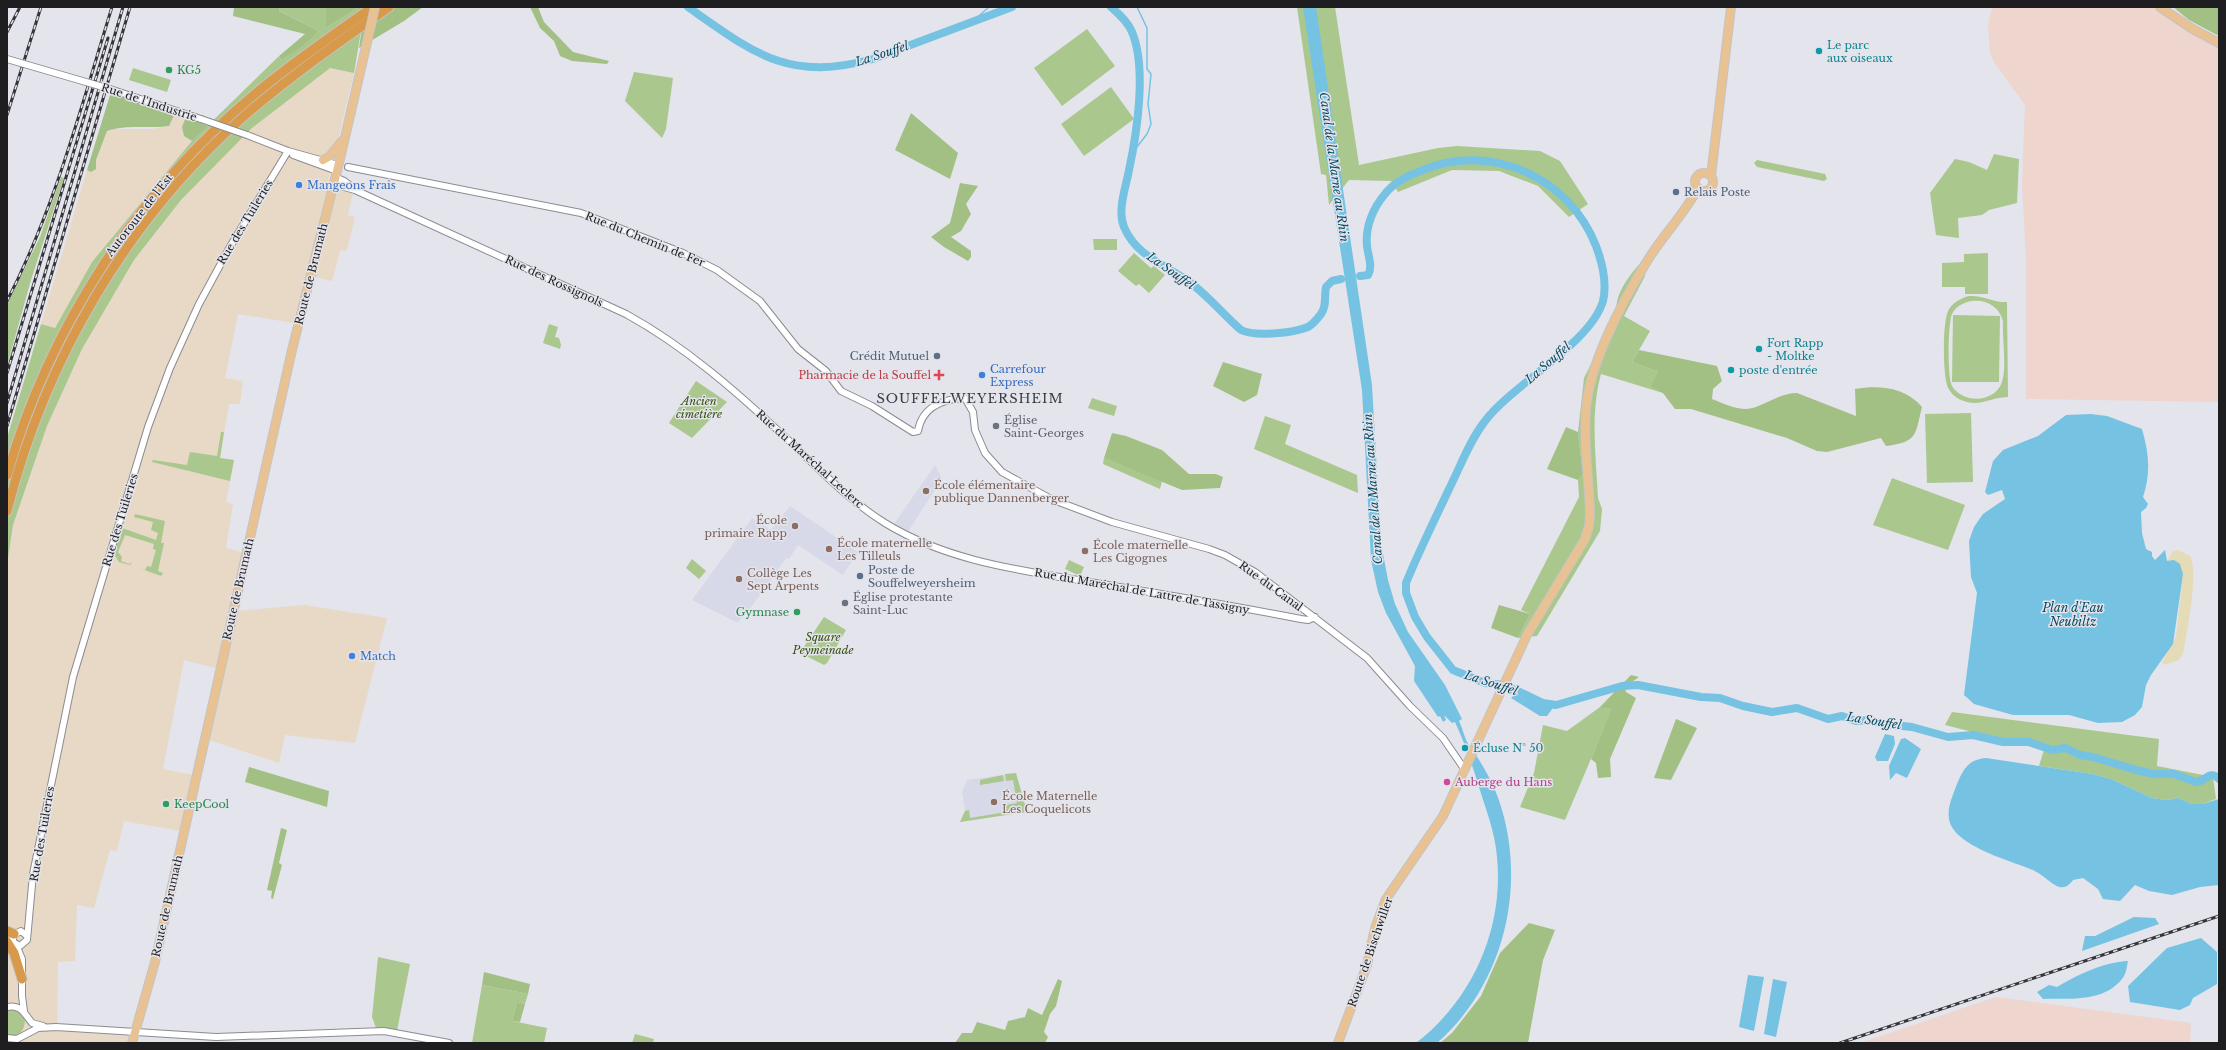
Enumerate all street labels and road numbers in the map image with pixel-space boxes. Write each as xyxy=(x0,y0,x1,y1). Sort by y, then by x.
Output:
street label: Rue de l'Industrie xyxy=(99,80,199,124)
street label: Autoroute de l’Est xyxy=(102,170,176,260)
street label: Rue des Tuileries xyxy=(214,177,276,267)
street label: Rue du Chemin de Fer xyxy=(583,209,708,270)
street label: Route de Brumath xyxy=(292,221,331,326)
street label: Rue des Rossignols xyxy=(503,252,605,310)
street label: Rue du Maréchal Leclerc xyxy=(753,407,867,511)
street label: Rue des Tuileries xyxy=(99,472,141,568)
street label: Route de Brumath xyxy=(219,536,257,641)
street label: Rue du Canal xyxy=(1236,558,1306,614)
street label: Rue du Maréchal de Lattre de Tassigny xyxy=(1033,565,1251,617)
street label: Rue des Tuileries xyxy=(27,785,57,883)
street label: Route de Brumath xyxy=(148,853,186,958)
street label: Route de Bischwiller xyxy=(1345,894,1396,1009)

